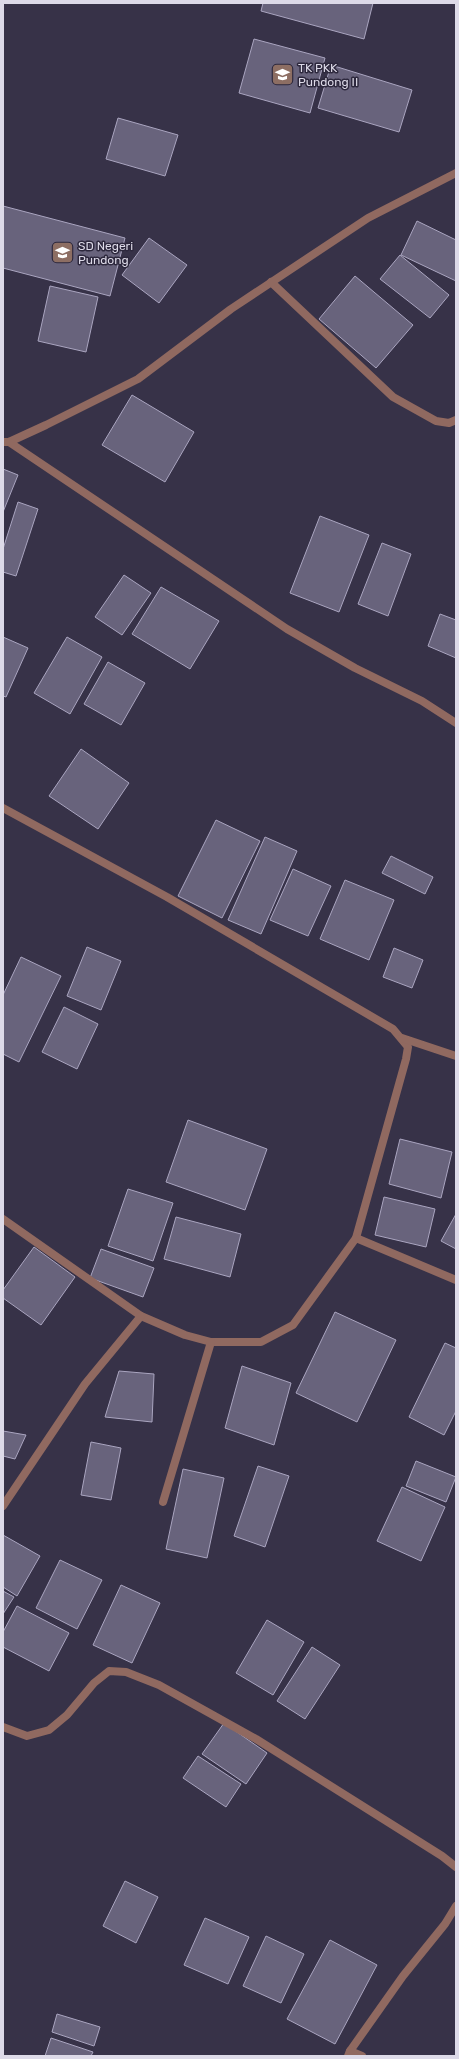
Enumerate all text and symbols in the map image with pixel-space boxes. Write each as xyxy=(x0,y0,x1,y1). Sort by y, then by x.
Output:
place label: TK PKK Pundong II xyxy=(298,61,358,89)
school or university icon: TK PKK Pundong II xyxy=(269,62,295,88)
place label: SD Negeri Pundong xyxy=(78,239,133,267)
school or university icon: SD Negeri Pundong xyxy=(49,240,75,266)

